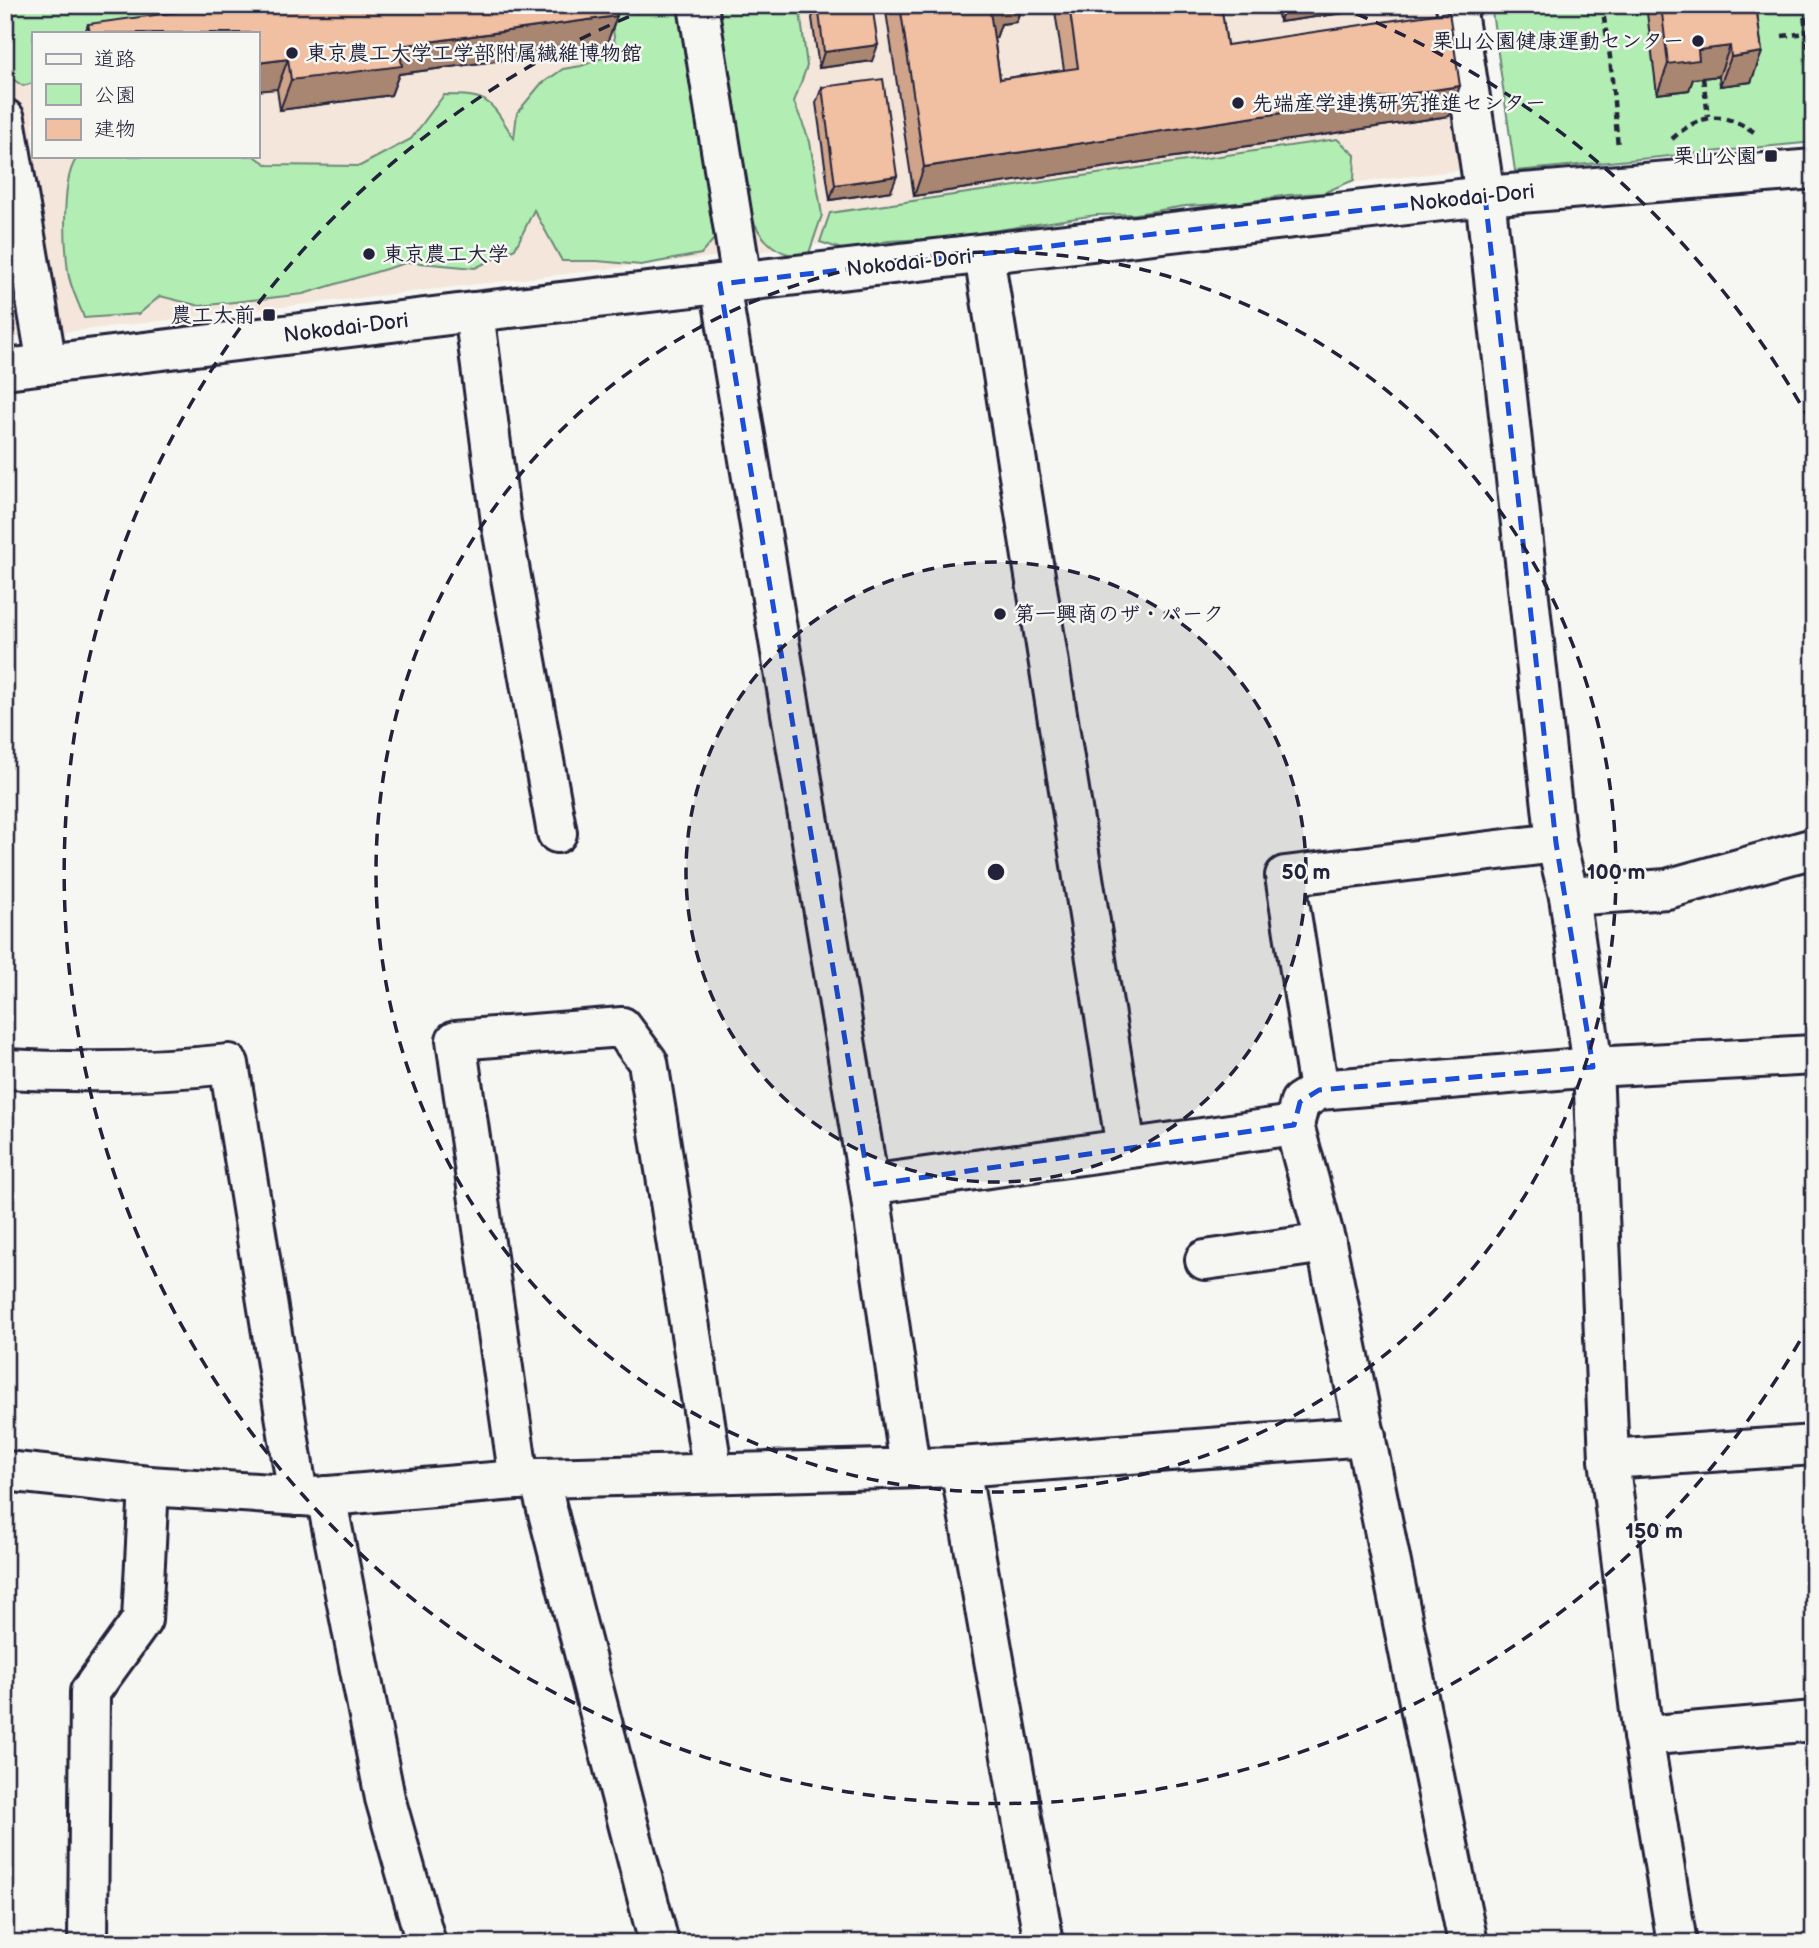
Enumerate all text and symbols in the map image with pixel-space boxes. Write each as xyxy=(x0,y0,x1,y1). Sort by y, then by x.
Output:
place label: 栗山公園健康運動センター xyxy=(1432,29,1684,54)
legend xyxy=(32,32,259,158)
marker: 栗山公園健康運動センター xyxy=(1690,33,1706,49)
place label: 東京農工大学工学部附属繊維博物館 xyxy=(306,41,642,66)
marker: 東京農工大学工学部附属繊維博物館 xyxy=(284,45,300,61)
text: 道路 xyxy=(94,47,136,72)
text: 公園 xyxy=(94,83,136,108)
place label: 先端産学連携研究推進センター xyxy=(1252,91,1546,116)
marker: 先端産学連携研究推進センター xyxy=(1230,95,1246,111)
text: 建物 xyxy=(94,117,136,142)
place label: 栗山公園 xyxy=(1673,144,1757,169)
marker: 栗山公園 xyxy=(1763,148,1779,164)
street label: Nokodai-Dori xyxy=(1408,179,1536,217)
place label: 東京農工大学 xyxy=(383,242,509,267)
street label: Nokodai-Dori xyxy=(845,244,973,282)
marker: 東京農工大学 xyxy=(361,246,377,262)
place label: 農工大前 xyxy=(171,303,255,328)
marker: 農工大前 xyxy=(261,307,277,323)
street label: Nokodai-Dori xyxy=(282,308,410,348)
place label: 第一興商のザ・パーク xyxy=(1014,602,1224,627)
marker: 第一興商のザ・パーク xyxy=(992,606,1008,622)
centre of rings xyxy=(984,860,1008,884)
text: 50 m xyxy=(1282,860,1330,885)
text: 100 m xyxy=(1587,860,1645,885)
text: 150 m xyxy=(1625,1519,1683,1544)

